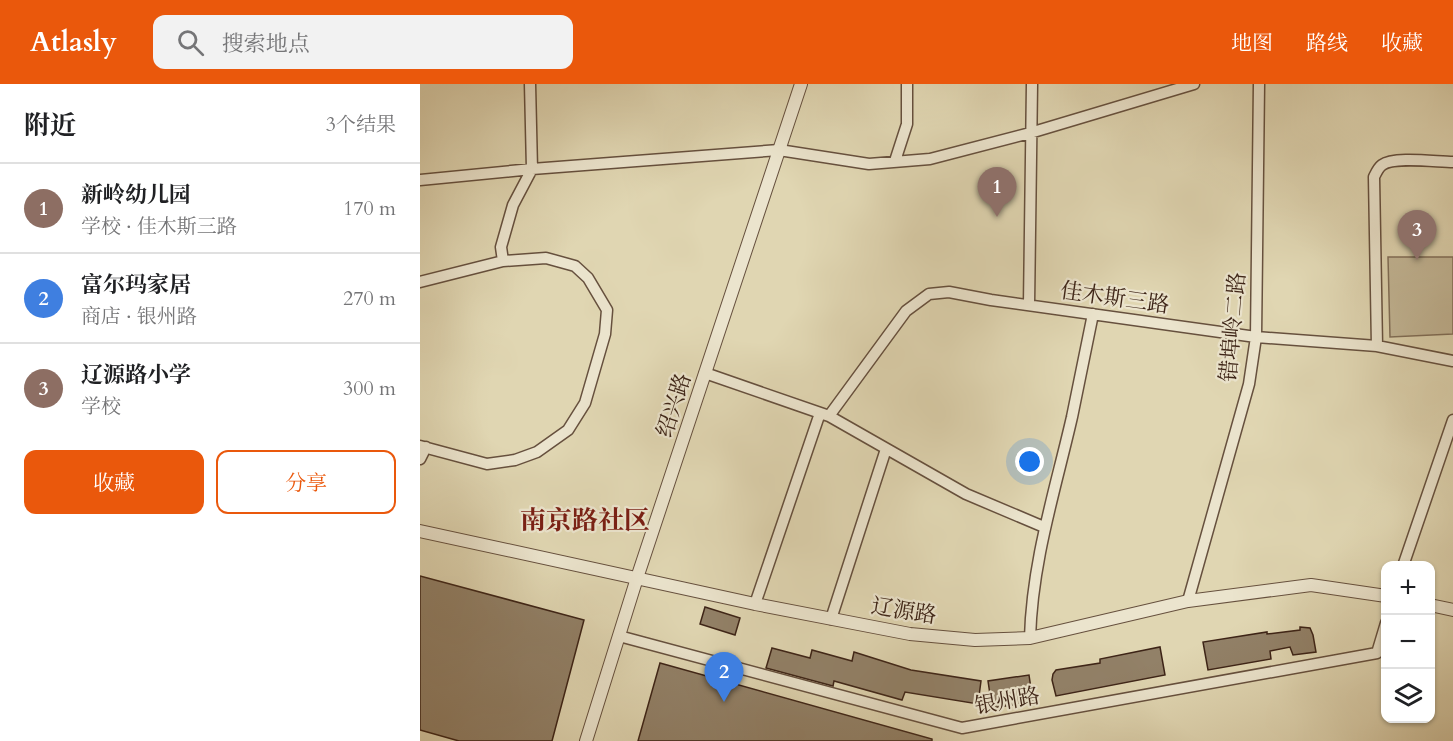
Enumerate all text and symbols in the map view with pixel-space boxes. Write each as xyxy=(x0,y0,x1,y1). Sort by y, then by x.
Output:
search box xyxy=(153,15,573,69)
text: Atlasly xyxy=(30,23,117,61)
icon: search xyxy=(174,26,207,59)
text: 搜索地点 xyxy=(222,29,310,59)
text: 地图 xyxy=(1231,29,1273,58)
text: 路线 xyxy=(1306,29,1348,58)
text: 收藏 xyxy=(1381,29,1423,58)
text: 附近 xyxy=(24,108,76,143)
text: 3个结果 xyxy=(326,111,396,138)
pin: 1 xyxy=(978,168,1016,217)
text: 新岭幼儿园 xyxy=(81,180,191,210)
text: 1 xyxy=(38,195,49,222)
text: 170 m xyxy=(343,195,396,222)
pin: 3 xyxy=(1398,210,1436,260)
text: 学校 · 佳木斯三路 xyxy=(81,213,237,240)
text: 富尔玛家居 xyxy=(81,270,191,300)
street label: 错埠岭二路 xyxy=(1213,271,1253,383)
street label: 佳木斯三路 xyxy=(1058,275,1171,320)
text: 2 xyxy=(38,285,49,312)
text: 270 m xyxy=(343,285,396,312)
text: 商店 · 银州路 xyxy=(81,303,197,330)
text: 辽源路小学 xyxy=(81,360,191,390)
street label: 绍兴路 xyxy=(649,369,698,441)
text: 3 xyxy=(38,375,49,402)
text: 300 m xyxy=(343,375,396,402)
text: 学校 xyxy=(81,393,121,420)
your location xyxy=(1015,447,1044,476)
button: 收藏 xyxy=(24,450,204,514)
button: 分享 xyxy=(216,450,396,514)
district label: 南京路社区 xyxy=(520,503,650,538)
map controls xyxy=(1381,561,1435,723)
button: + xyxy=(1381,561,1435,615)
street label: 辽源路 xyxy=(869,591,939,631)
button: − xyxy=(1381,615,1435,669)
pin: 2 xyxy=(704,652,744,702)
button: layers xyxy=(1381,669,1435,723)
street label: 银州路 xyxy=(972,680,1042,721)

